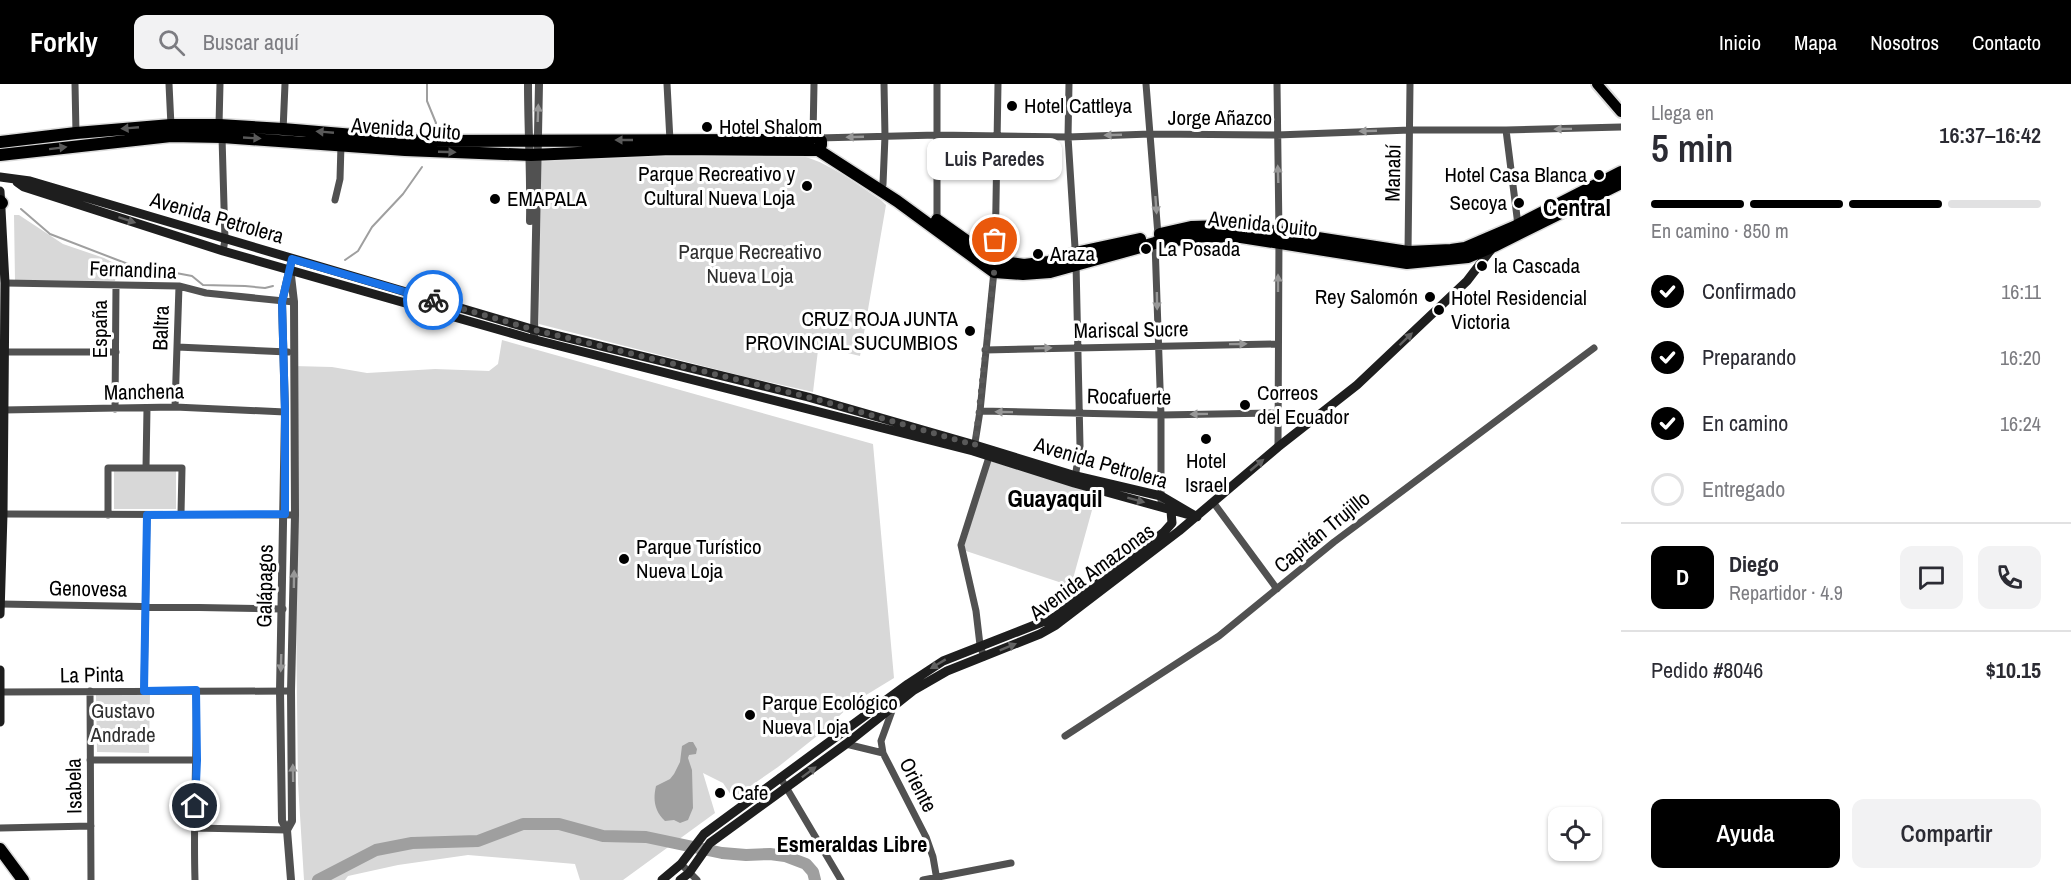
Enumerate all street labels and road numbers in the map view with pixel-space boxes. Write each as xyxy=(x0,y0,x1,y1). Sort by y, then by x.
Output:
street label: Jorge Añazco xyxy=(1168,103,1272,132)
street label: Avenida Quito xyxy=(349,110,462,147)
street label: Manabí xyxy=(1378,144,1408,202)
street label: Avenida Petrolera xyxy=(146,184,288,251)
street label: Avenida Quito xyxy=(1206,203,1319,244)
street label: Fernandina xyxy=(89,253,178,286)
street label: España xyxy=(85,299,114,358)
street label: Baltra xyxy=(145,305,176,351)
street label: Mariscal Sucre xyxy=(1073,314,1189,345)
street label: Manchena xyxy=(104,376,185,407)
street label: Rocafuerte xyxy=(1087,381,1171,412)
street label: Avenida Petrolera xyxy=(1030,429,1172,496)
street label: Capitán Trujillo xyxy=(1268,484,1376,579)
street label: Avenida Amazonas xyxy=(1022,516,1160,627)
street label: Galápagos xyxy=(249,544,280,628)
street label: Genovesa xyxy=(49,573,128,604)
street label: La Pinta xyxy=(60,659,125,690)
street label: Oriente xyxy=(892,753,944,817)
street label: Isabela xyxy=(59,758,88,814)

